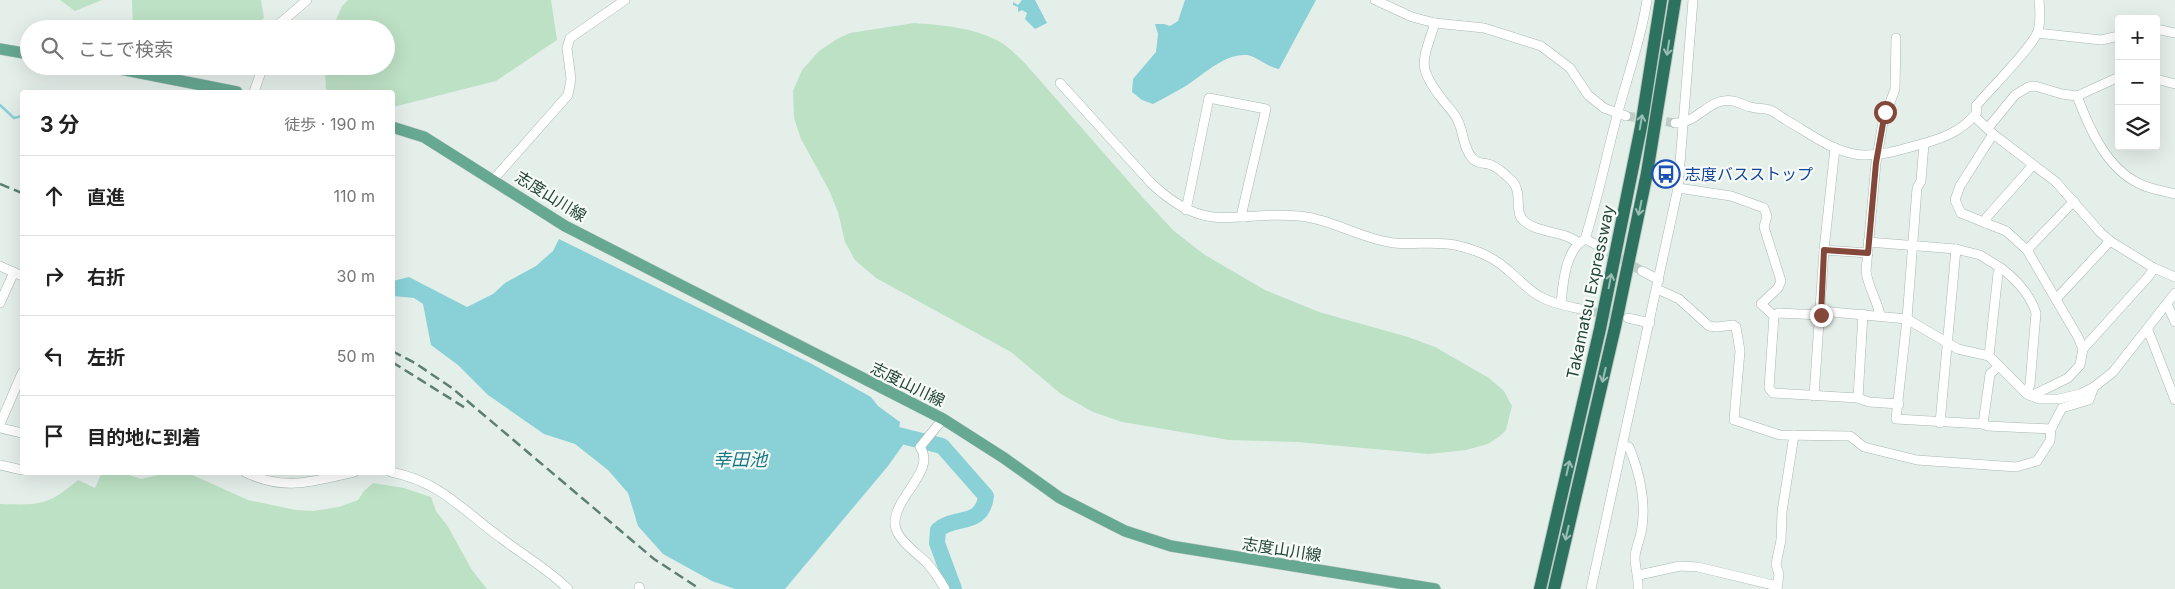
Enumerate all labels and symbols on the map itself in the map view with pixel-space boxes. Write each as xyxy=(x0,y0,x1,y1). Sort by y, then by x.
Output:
one-way arrow xyxy=(1662,40,1672,56)
route start xyxy=(1874,101,1897,124)
one-way arrow xyxy=(1637,114,1647,130)
bus stop icon: 志度バスストップ xyxy=(1651,159,1681,189)
place label: 志度バスストップ xyxy=(1685,164,1813,184)
street label: 志度山川線 xyxy=(512,166,590,226)
one-way arrow xyxy=(1634,200,1644,216)
street label: Takamatsu Expressway xyxy=(1562,203,1618,381)
one-way arrow xyxy=(1605,273,1615,289)
route end xyxy=(1810,304,1833,327)
street label: 志度山川線 xyxy=(868,357,948,411)
one-way arrow xyxy=(1599,366,1608,382)
water label: 幸田池 xyxy=(713,449,769,470)
one-way arrow xyxy=(1564,460,1573,476)
one-way arrow xyxy=(1562,525,1571,541)
street label: 志度山川線 xyxy=(1241,533,1323,565)

